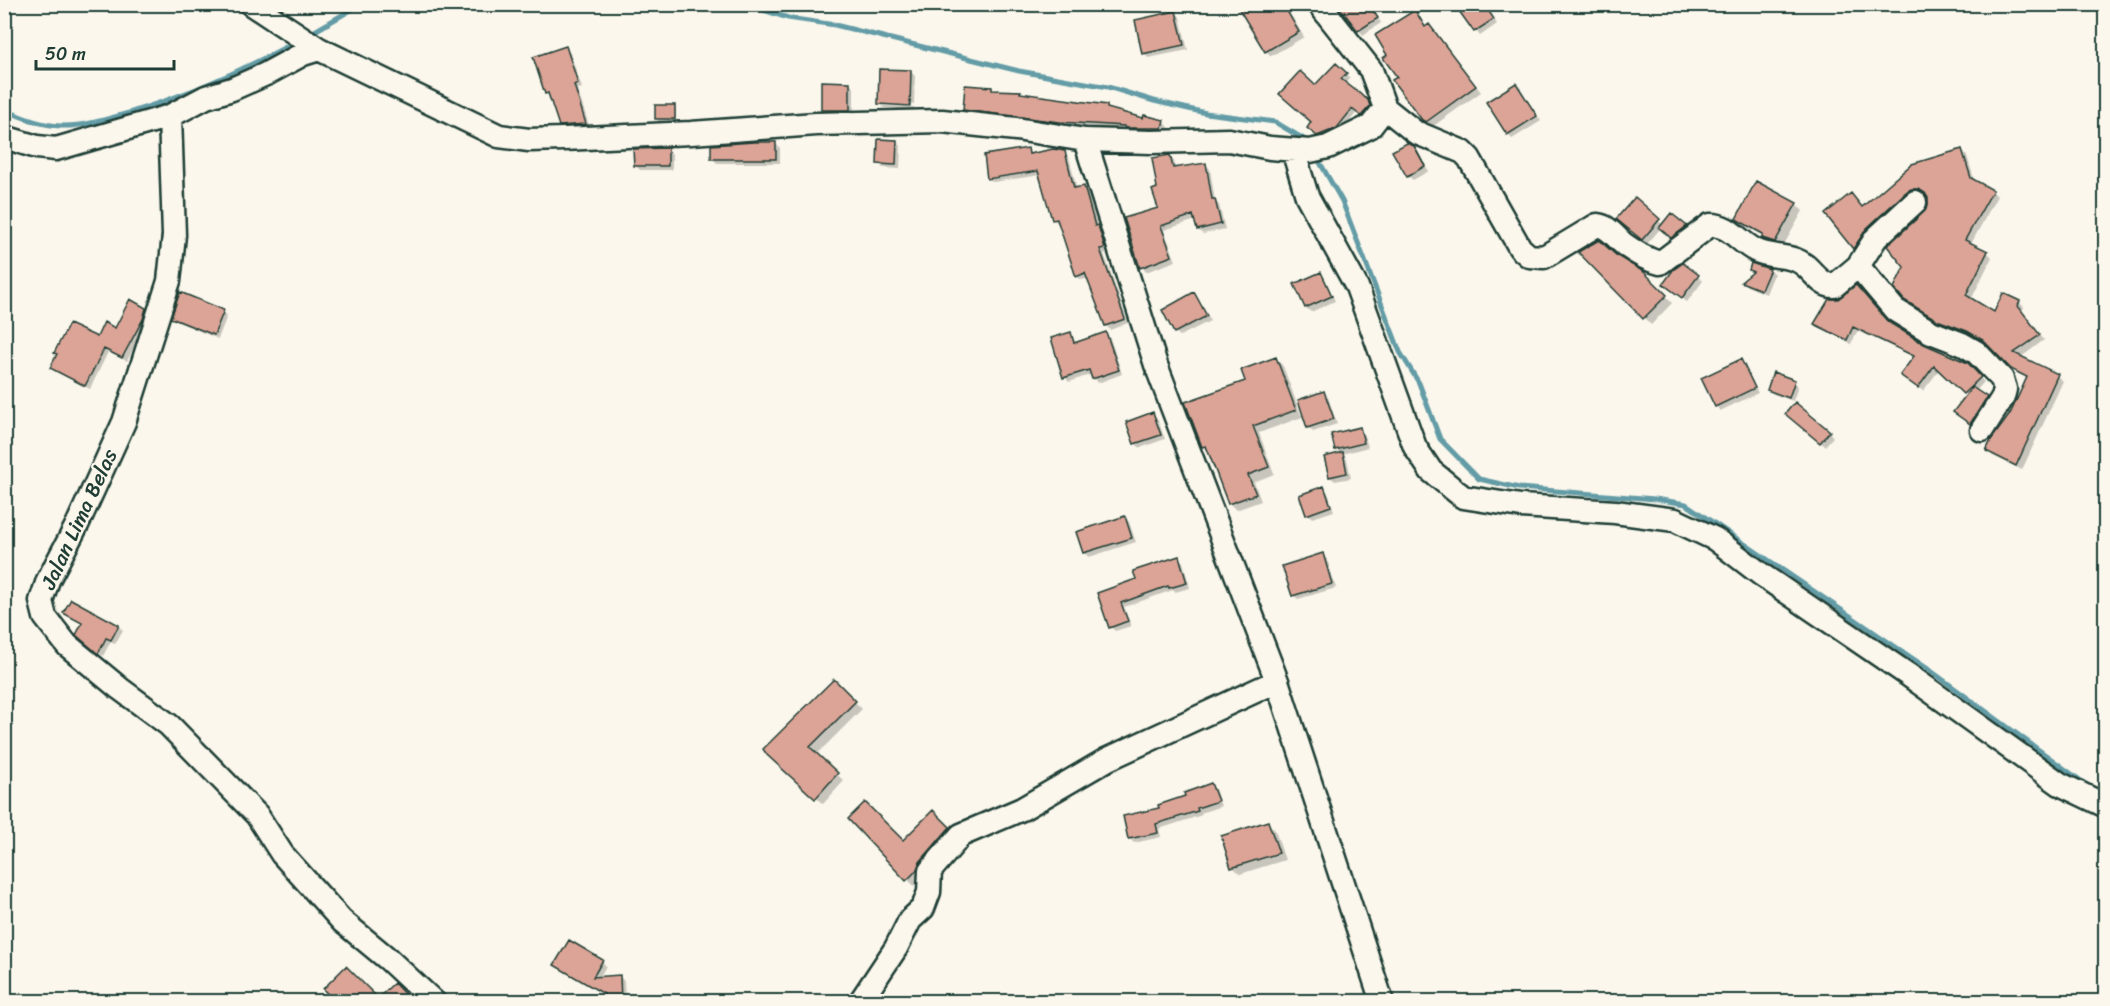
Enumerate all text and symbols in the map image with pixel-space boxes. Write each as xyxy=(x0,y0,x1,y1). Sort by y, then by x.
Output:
scale bar xyxy=(36,33,174,71)
text: 50 m xyxy=(45,38,86,70)
street label: Jalan Lima Belas xyxy=(29,442,128,597)

